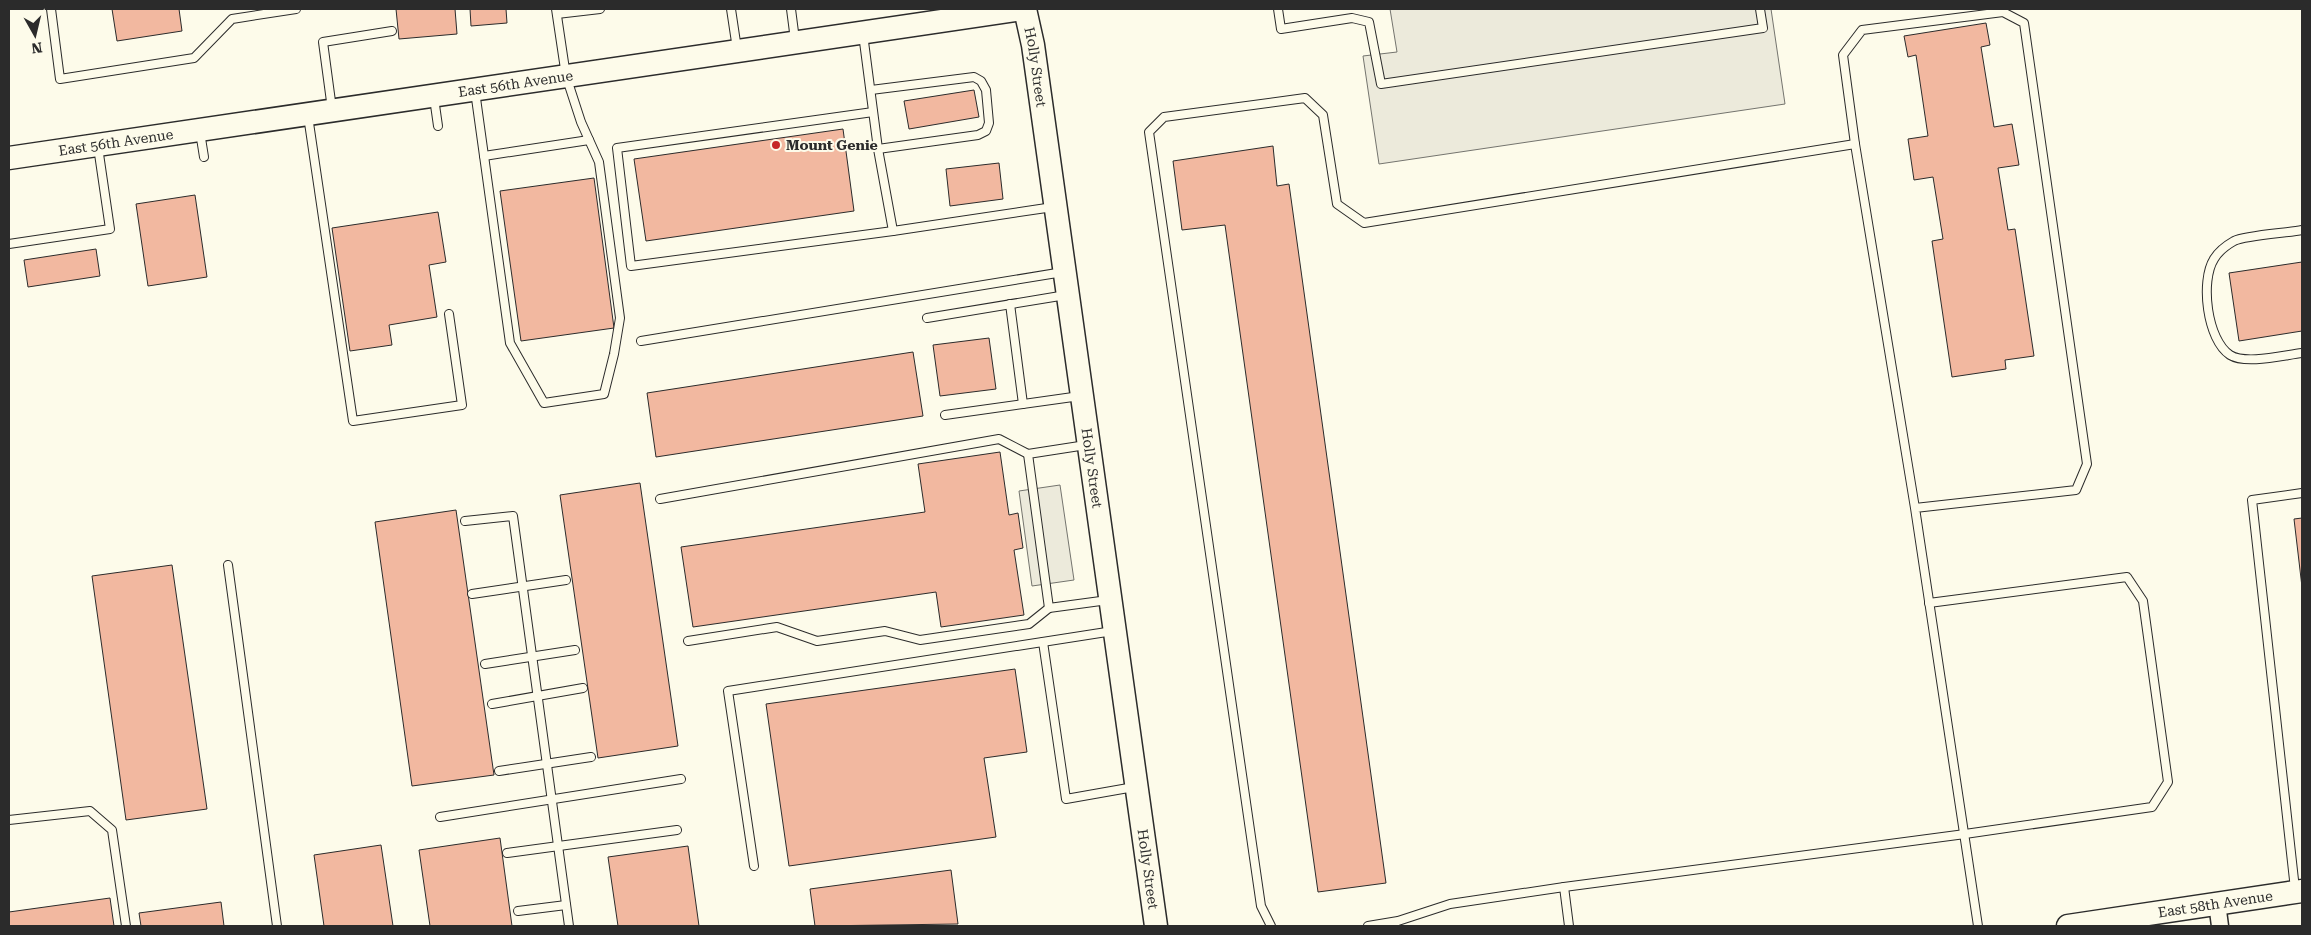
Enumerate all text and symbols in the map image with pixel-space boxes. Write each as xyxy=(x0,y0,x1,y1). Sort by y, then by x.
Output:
north arrow xyxy=(10,10,60,60)
street label: Holly Street xyxy=(1021,25,1050,108)
text: N xyxy=(30,39,43,57)
street label: East 56th Avenue xyxy=(457,67,574,100)
street label: East 56th Avenue xyxy=(57,126,175,159)
place label: Mount Genie xyxy=(786,137,878,153)
marker: Mount Genie xyxy=(770,139,782,151)
street label: Holly Street xyxy=(1079,427,1106,509)
street label: Holly Street xyxy=(1135,828,1162,910)
street label: East 58th Avenue xyxy=(2157,887,2274,920)

